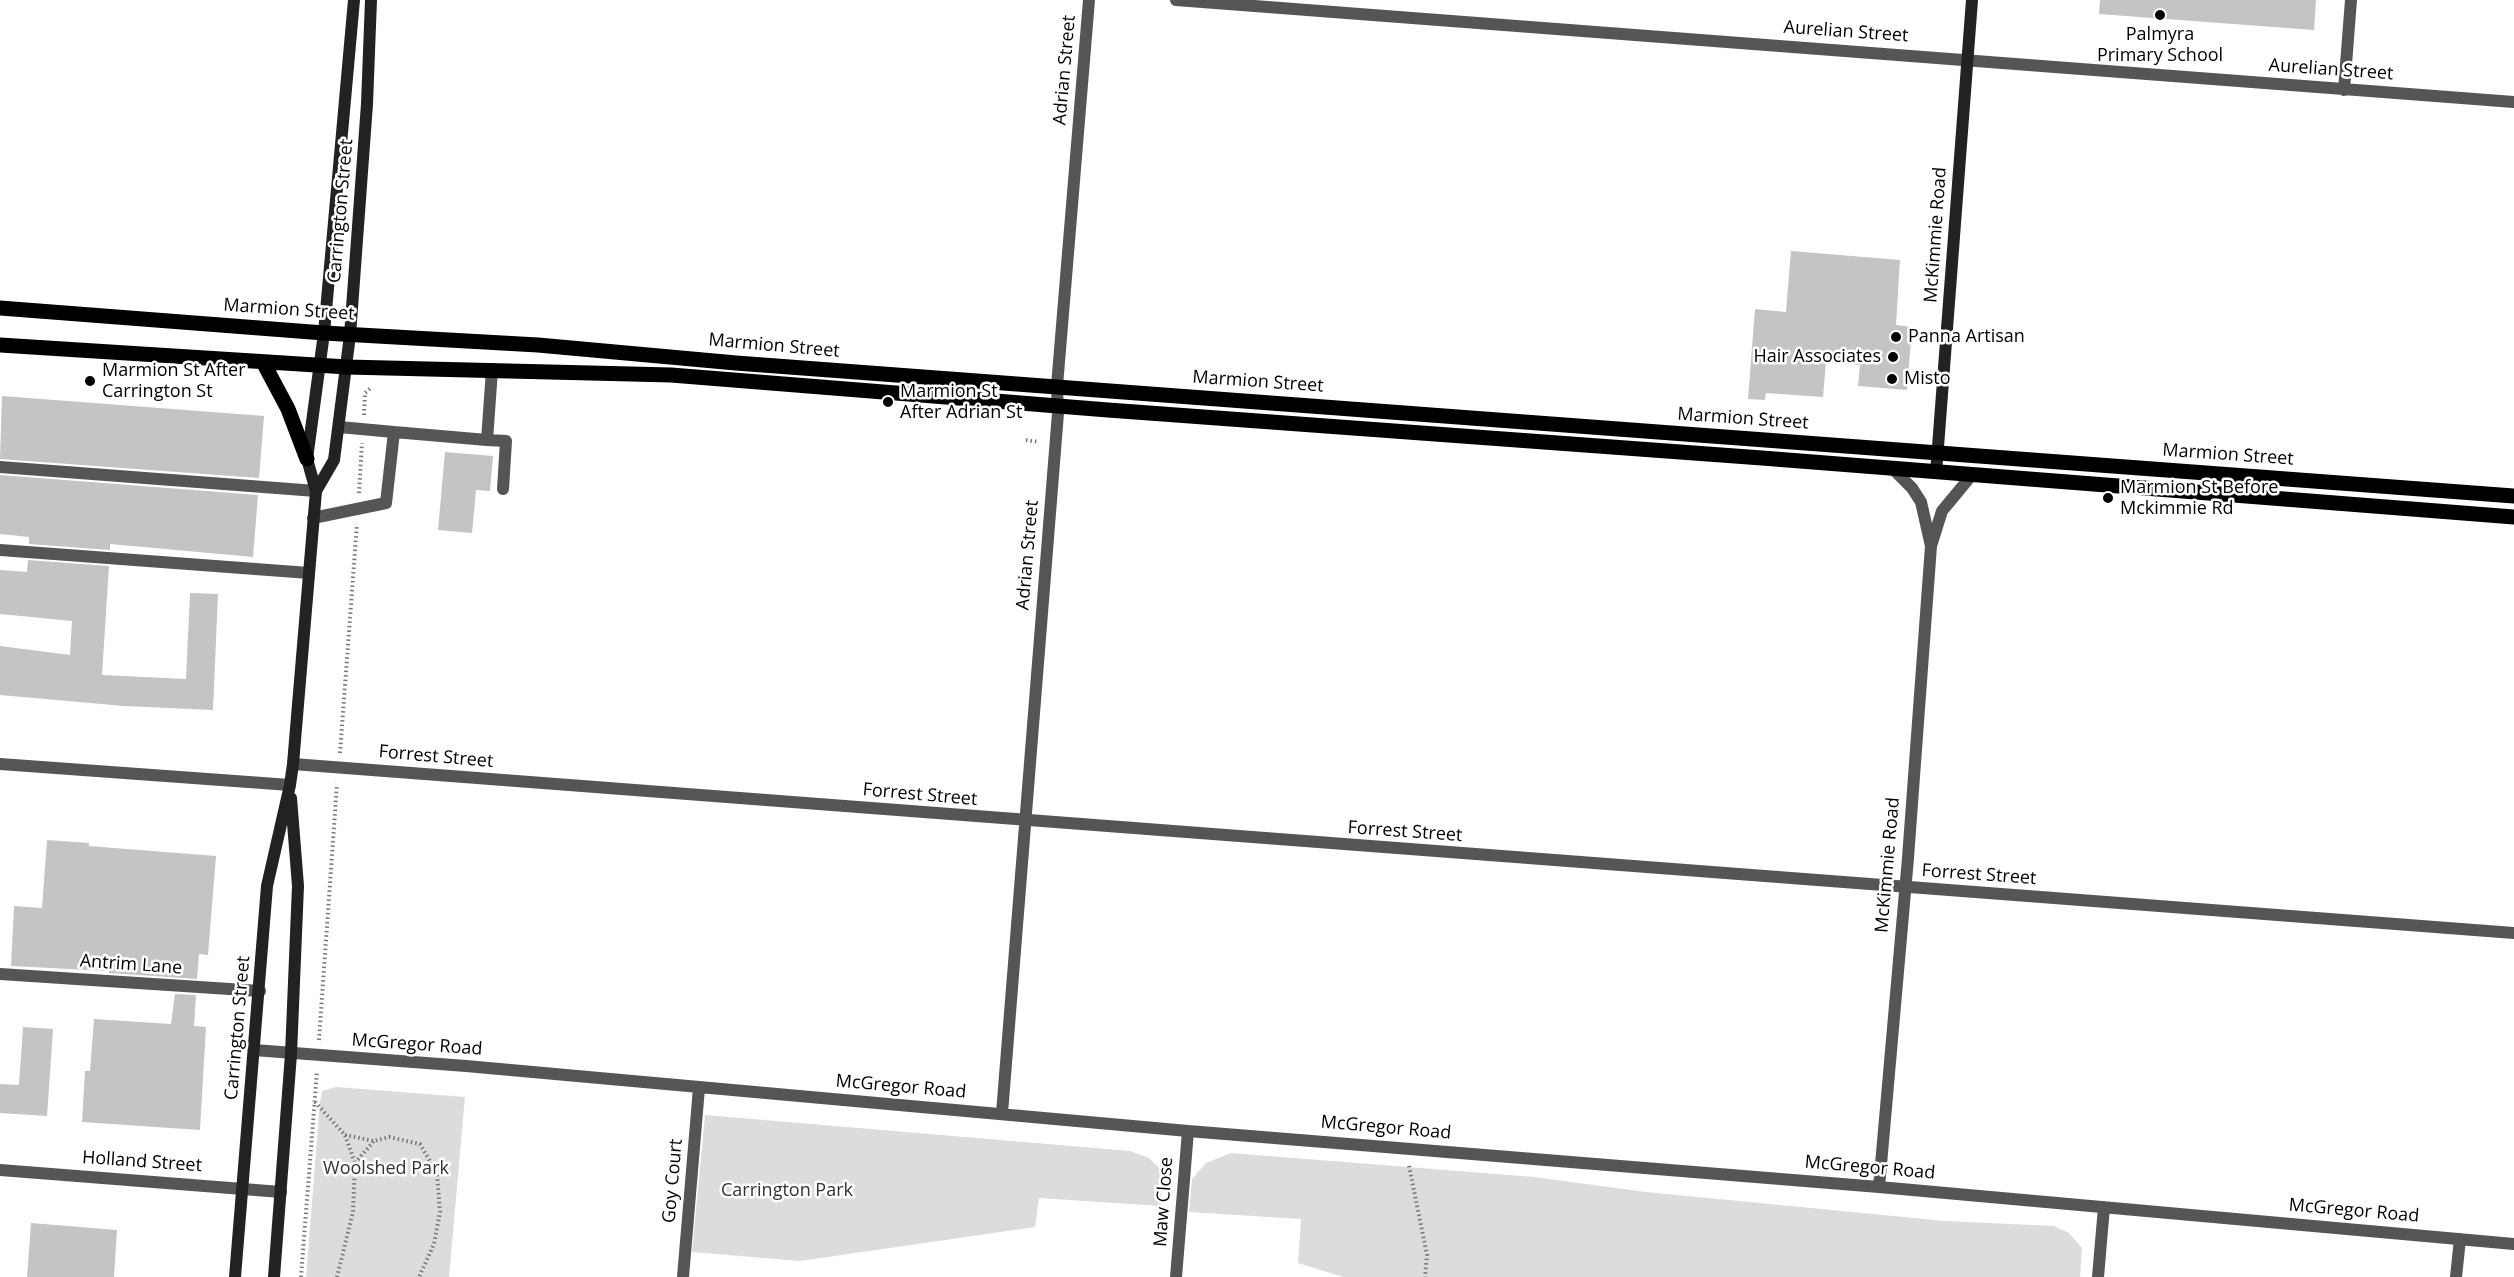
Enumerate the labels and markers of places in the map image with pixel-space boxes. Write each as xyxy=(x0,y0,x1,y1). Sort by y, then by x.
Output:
marker: Palmyra Primary School xyxy=(2153,8,2167,22)
place label: Palmyra Primary School xyxy=(2097,24,2223,66)
place label: Panna Artisan xyxy=(1908,326,2025,348)
marker: Panna Artisan xyxy=(1889,330,1903,344)
place label: Hair Associates xyxy=(1754,346,1881,368)
marker: Hair Associates xyxy=(1886,350,1900,364)
place label: Marmion St After Carrington St xyxy=(102,360,246,403)
place label: Misto xyxy=(1904,368,1951,390)
marker: Misto xyxy=(1885,372,1899,386)
marker: Marmion St After Carrington St xyxy=(83,374,97,388)
place label: Marmion St After Adrian St xyxy=(900,381,1022,424)
marker: Marmion St After Adrian St xyxy=(881,395,895,409)
place label: Marmion St Before Mckimmie Rd xyxy=(2120,477,2278,520)
marker: Marmion St Before Mckimmie Rd xyxy=(2101,491,2115,505)

